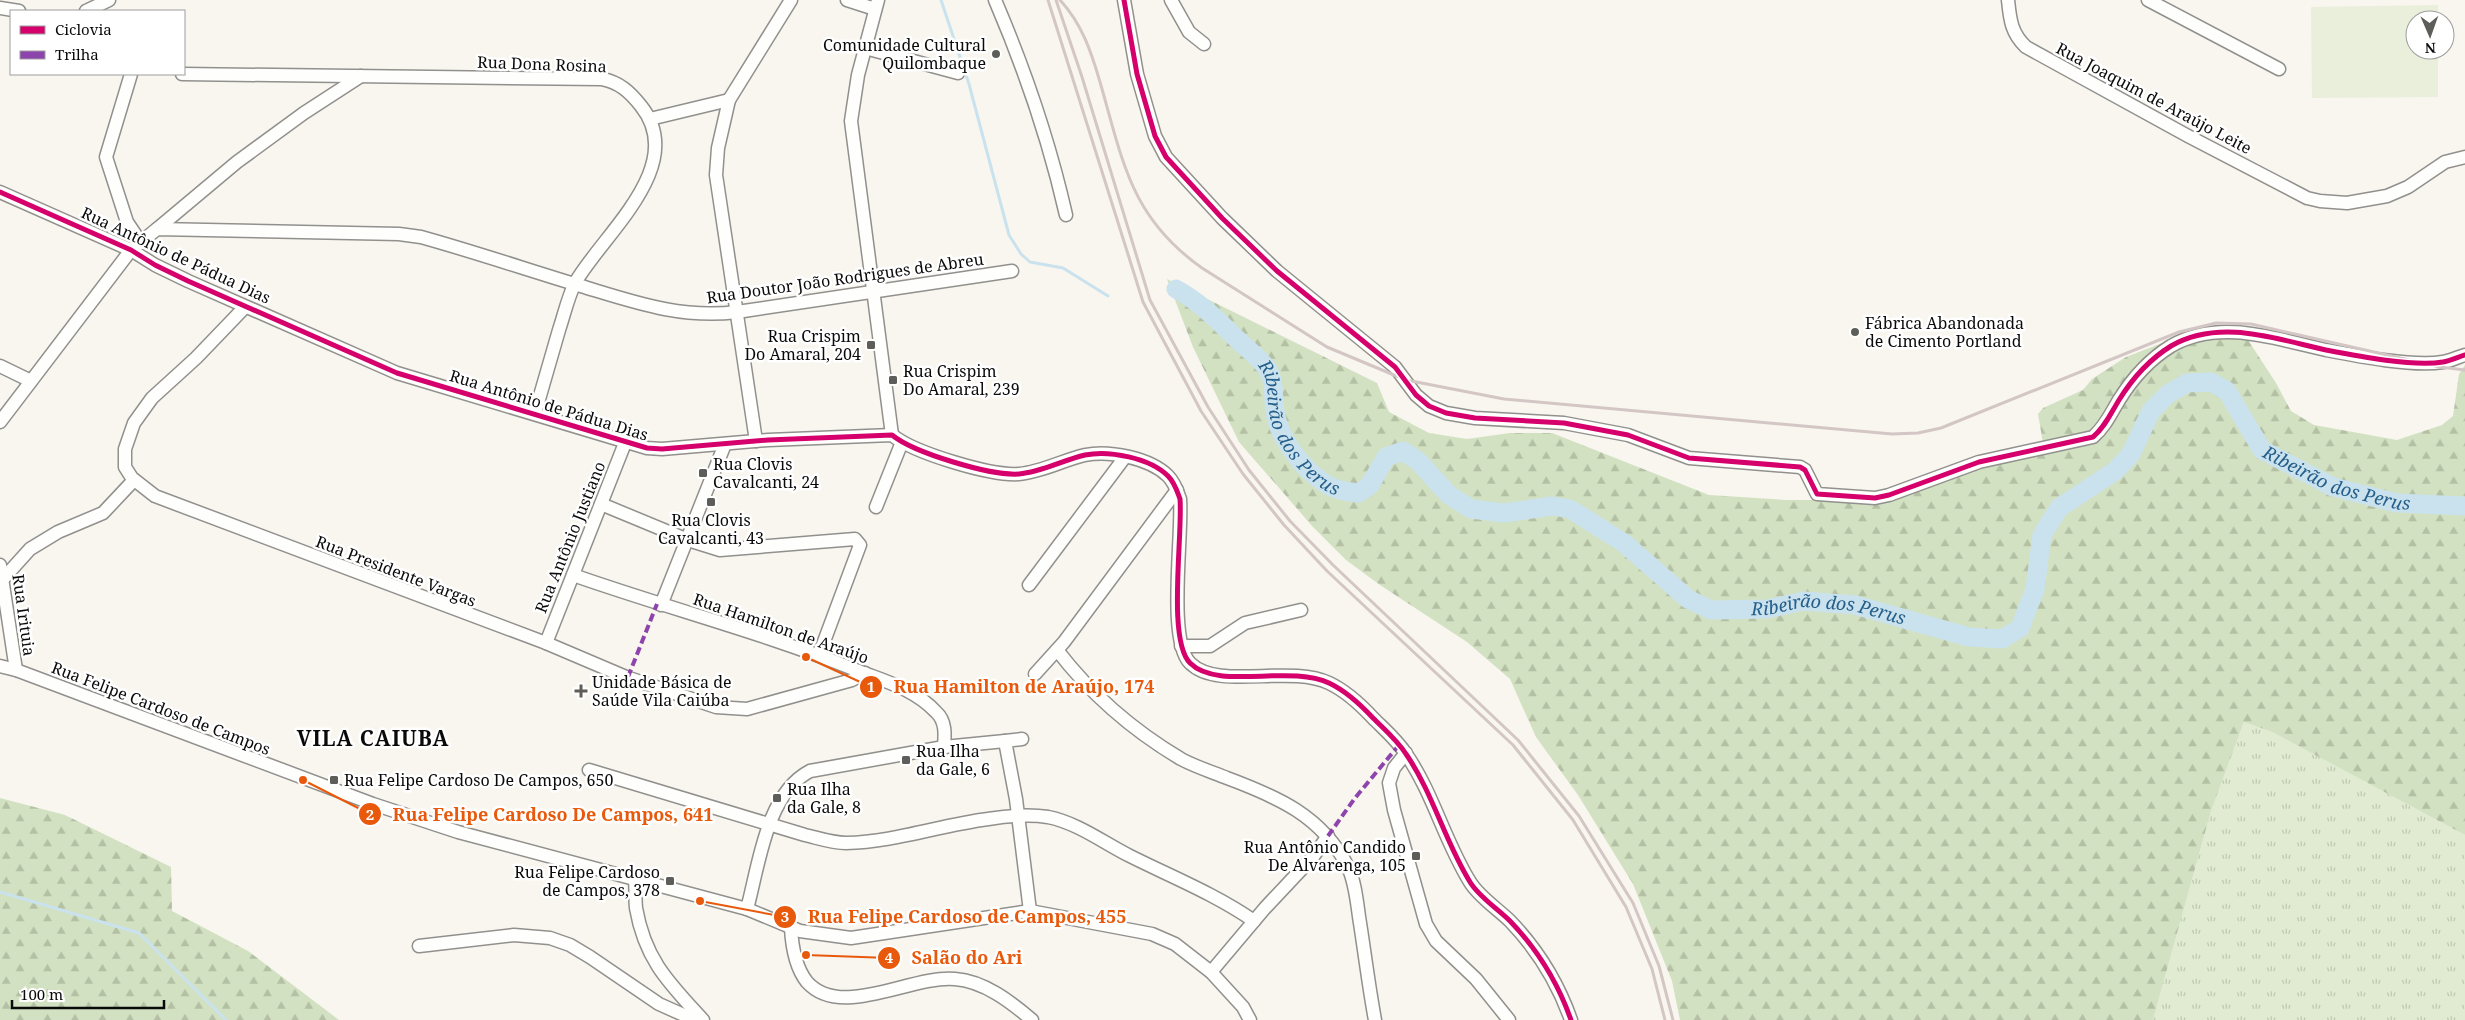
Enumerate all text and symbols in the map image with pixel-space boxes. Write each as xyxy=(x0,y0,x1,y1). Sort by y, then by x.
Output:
legend xyxy=(10,10,185,75)
north arrow xyxy=(2405,10,2455,60)
text: Ciclovia xyxy=(55,19,112,39)
place label: Comunidade Cultural Quilombaque xyxy=(823,34,986,74)
street label: Rua Joaquim de Araújo Leite xyxy=(2052,37,2256,159)
text: N xyxy=(2425,39,2436,58)
text: Trilha xyxy=(55,44,99,64)
marker: Comunidade Cultural Quilombaque xyxy=(990,48,1002,60)
street label: Rua Dona Rosina xyxy=(477,51,607,77)
street label: Rua Antônio de Pádua Dias xyxy=(78,201,274,309)
street label: Rua Doutor João Rodrigues de Abreu xyxy=(705,248,985,308)
place label: Fábrica Abandonada de Cimento Portland xyxy=(1865,312,2024,352)
place label: Rua Crispim Do Amaral, 204 xyxy=(744,325,861,365)
marker: Fábrica Abandonada de Cimento Portland xyxy=(1849,326,1861,338)
marker: Rua Crispim Do Amaral, 204 xyxy=(865,339,877,351)
water label: Ribeirão dos Perus xyxy=(1253,354,1343,500)
place label: Rua Crispim Do Amaral, 239 xyxy=(903,360,1020,400)
street label: Rua Antônio de Pádua Dias xyxy=(447,364,651,446)
marker: Rua Crispim Do Amaral, 239 xyxy=(887,374,899,386)
water label: Ribeirão dos Perus xyxy=(2258,439,2411,515)
place label: Rua Clovis Cavalcanti, 24 xyxy=(713,453,819,493)
street label: Rua Antônio Justiano xyxy=(530,458,610,616)
marker: Rua Clovis Cavalcanti, 24 xyxy=(697,467,709,479)
marker: Rua Clovis Cavalcanti, 43 xyxy=(705,496,717,508)
place label: Rua Clovis Cavalcanti, 43 xyxy=(658,509,764,549)
street label: Rua Presidente Vargas xyxy=(313,530,479,612)
street label: Rua Irituia xyxy=(7,573,41,657)
street label: Rua Hamilton de Araújo xyxy=(690,588,872,668)
water label: Ribeirão dos Perus xyxy=(1750,588,1909,630)
street label: Rua Felipe Cardoso de Campos xyxy=(48,656,274,760)
place label: Unidade Básica de Saúde Vila Caiúba xyxy=(592,671,732,711)
callout: Rua Hamilton de Araújo, 174 xyxy=(859,671,1165,704)
text: Rua Hamilton de Araújo, 174 xyxy=(893,674,1155,698)
text: 1 xyxy=(867,676,875,696)
marker: Unidade Básica de Saúde Vila Caiúba xyxy=(574,684,588,698)
district label: VILA CAIUBA xyxy=(297,724,449,752)
place label: Rua Ilha da Gale, 6 xyxy=(916,740,990,780)
marker: Rua Ilha da Gale, 6 xyxy=(900,754,912,766)
place label: Rua Felipe Cardoso De Campos, 650 xyxy=(344,769,613,791)
marker: Rua Felipe Cardoso De Campos, 650 xyxy=(328,774,340,786)
place label: Rua Ilha da Gale, 8 xyxy=(787,778,861,818)
marker: Rua Ilha da Gale, 8 xyxy=(771,792,783,804)
callout: Rua Felipe Cardoso De Campos, 641 xyxy=(357,798,723,831)
text: Rua Felipe Cardoso De Campos, 641 xyxy=(393,802,713,826)
text: 2 xyxy=(366,804,374,824)
place label: Rua Antônio Candido De Alvarenga, 105 xyxy=(1244,836,1406,876)
marker: Rua Antônio Candido De Alvarenga, 105 xyxy=(1410,850,1422,862)
place label: Rua Felipe Cardoso de Campos, 378 xyxy=(514,861,660,901)
marker: Rua Felipe Cardoso de Campos, 378 xyxy=(664,875,676,887)
callout: Rua Felipe Cardoso de Campos, 455 xyxy=(773,900,1136,933)
text: Rua Felipe Cardoso de Campos, 455 xyxy=(808,904,1126,928)
text: 3 xyxy=(781,906,789,926)
callout: Salão do Ari xyxy=(877,942,1032,975)
text: Salão do Ari xyxy=(912,945,1023,969)
text: 4 xyxy=(885,947,894,967)
scale bar xyxy=(12,978,165,1010)
text: 100 m xyxy=(20,984,63,1004)

